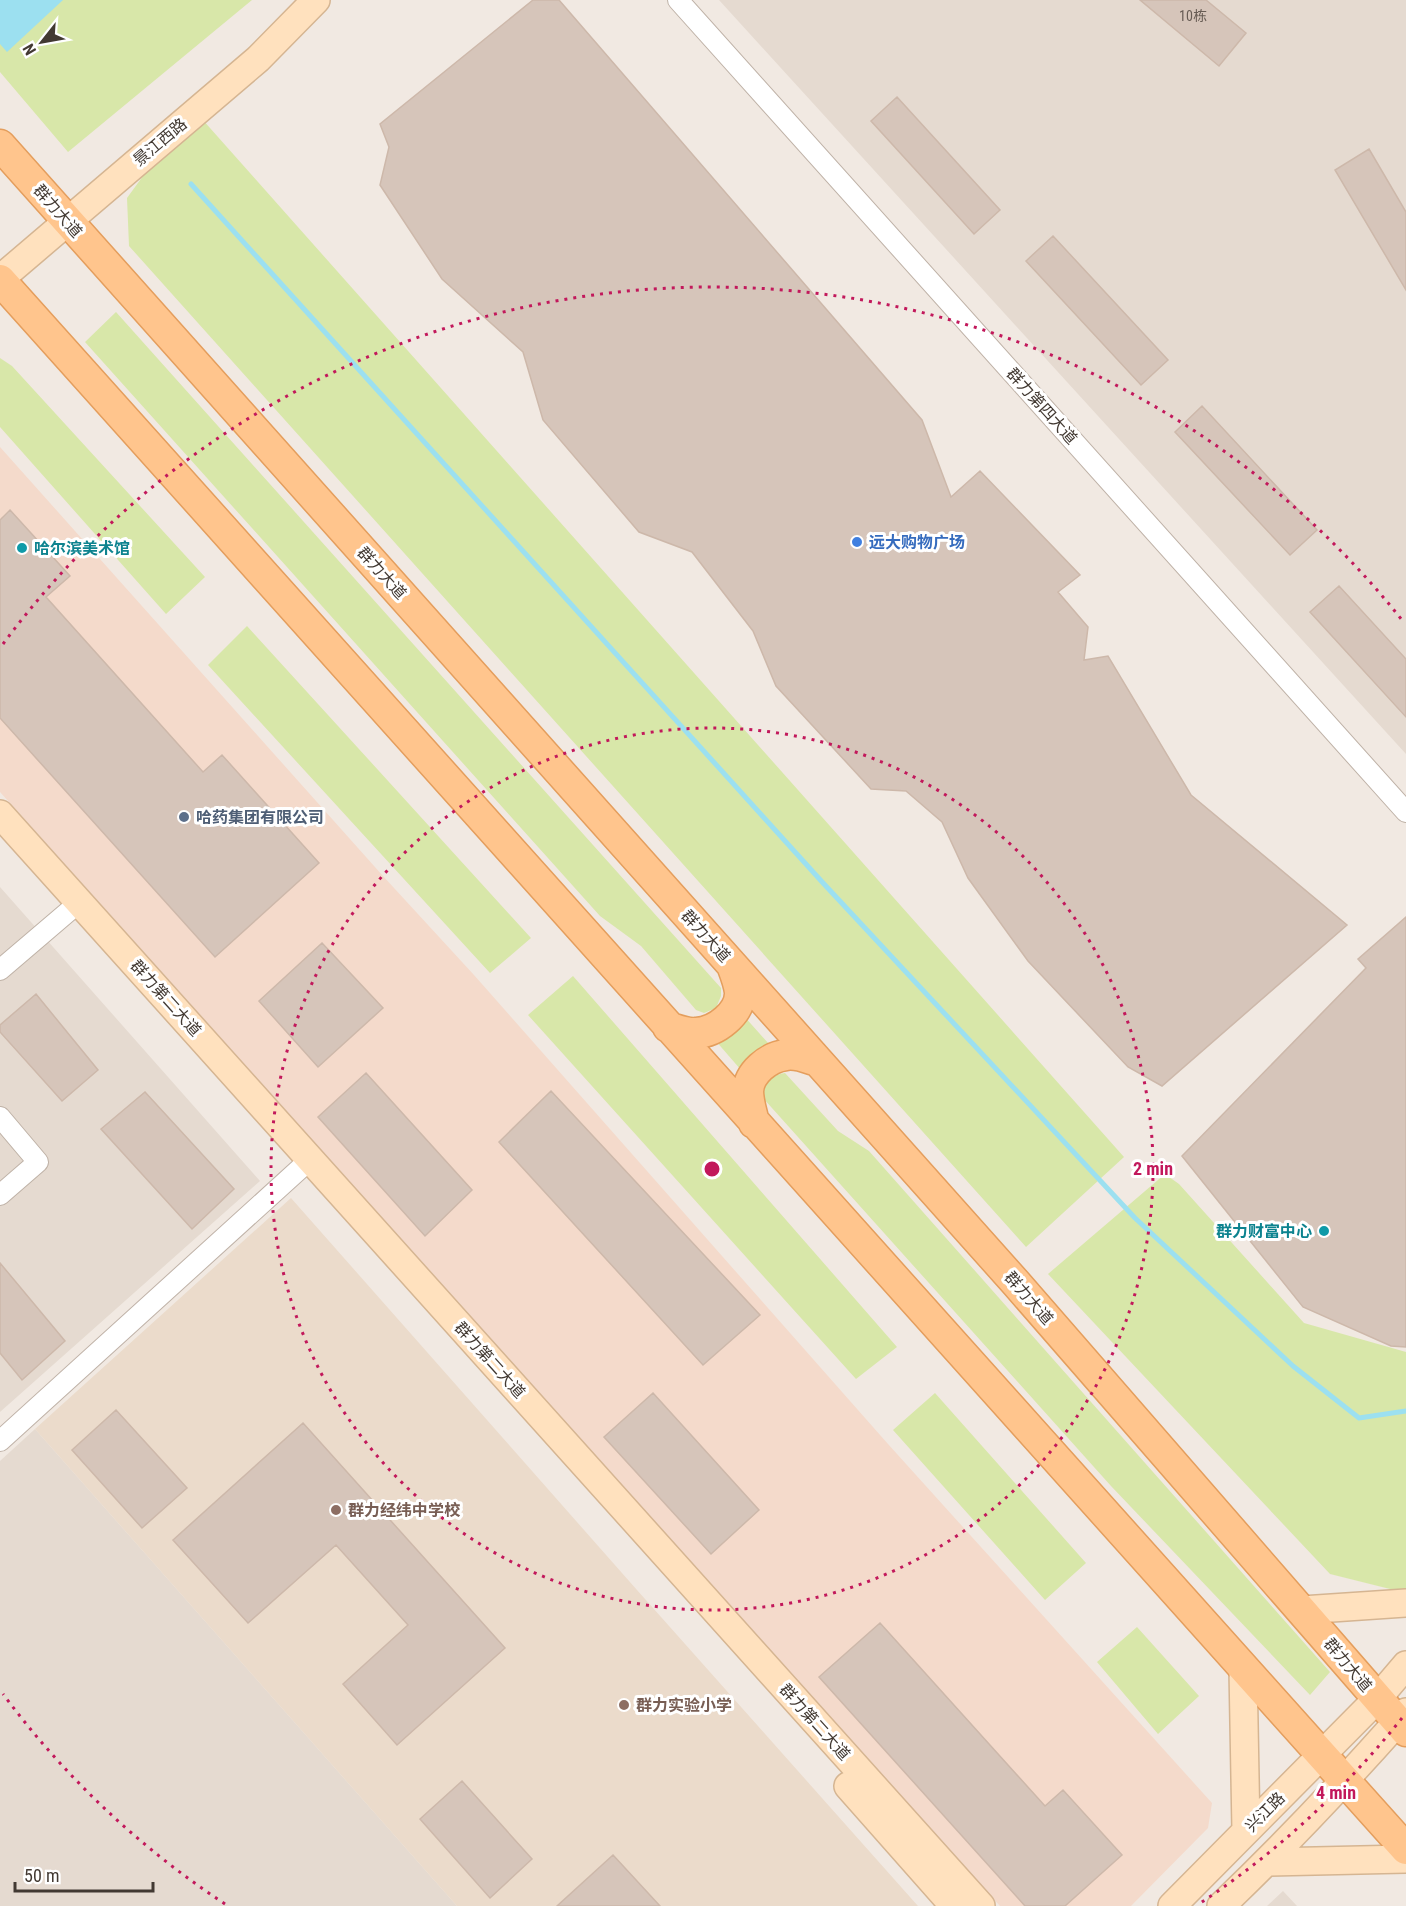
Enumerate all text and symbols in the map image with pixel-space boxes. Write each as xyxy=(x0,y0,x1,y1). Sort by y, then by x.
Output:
house number: 10栋 xyxy=(1179,8,1207,24)
north arrow xyxy=(12,12,72,72)
text: N xyxy=(19,40,40,59)
street label: 景江西路 xyxy=(129,114,191,170)
street label: 群力大道 xyxy=(30,181,86,241)
street label: 群力第四大道 xyxy=(1003,364,1081,448)
place label: 远大购物广场 xyxy=(869,533,965,552)
marker: 远大购物广场 xyxy=(850,535,864,549)
place label: 哈尔滨美术馆 xyxy=(34,539,130,558)
marker: 哈尔滨美术馆 xyxy=(15,541,29,555)
street label: 群力大道 xyxy=(354,543,410,603)
place label: 哈药集团有限公司 xyxy=(196,808,324,827)
marker: 哈药集团有限公司 xyxy=(177,810,191,824)
street label: 群力大道 xyxy=(678,906,734,966)
street label: 群力第二大道 xyxy=(127,956,205,1040)
text: 2 min xyxy=(1133,1158,1173,1179)
centre of rings xyxy=(702,1159,722,1179)
place label: 群力财富中心 xyxy=(1216,1222,1312,1241)
marker: 群力财富中心 xyxy=(1317,1224,1331,1238)
street label: 群力大道 xyxy=(1001,1268,1057,1328)
street label: 群力第二大道 xyxy=(451,1318,529,1402)
place label: 群力经纬中学校 xyxy=(348,1501,461,1520)
marker: 群力经纬中学校 xyxy=(329,1503,343,1517)
street label: 群力大道 xyxy=(1320,1634,1376,1696)
street label: 群力第二大道 xyxy=(776,1680,854,1764)
place label: 群力实验小学 xyxy=(636,1696,732,1715)
marker: 群力实验小学 xyxy=(617,1698,631,1712)
text: 4 min xyxy=(1316,1782,1356,1803)
street label: 兴江路 xyxy=(1241,1788,1289,1836)
scale bar xyxy=(15,1855,153,1893)
text: 50 m xyxy=(24,1865,59,1886)

